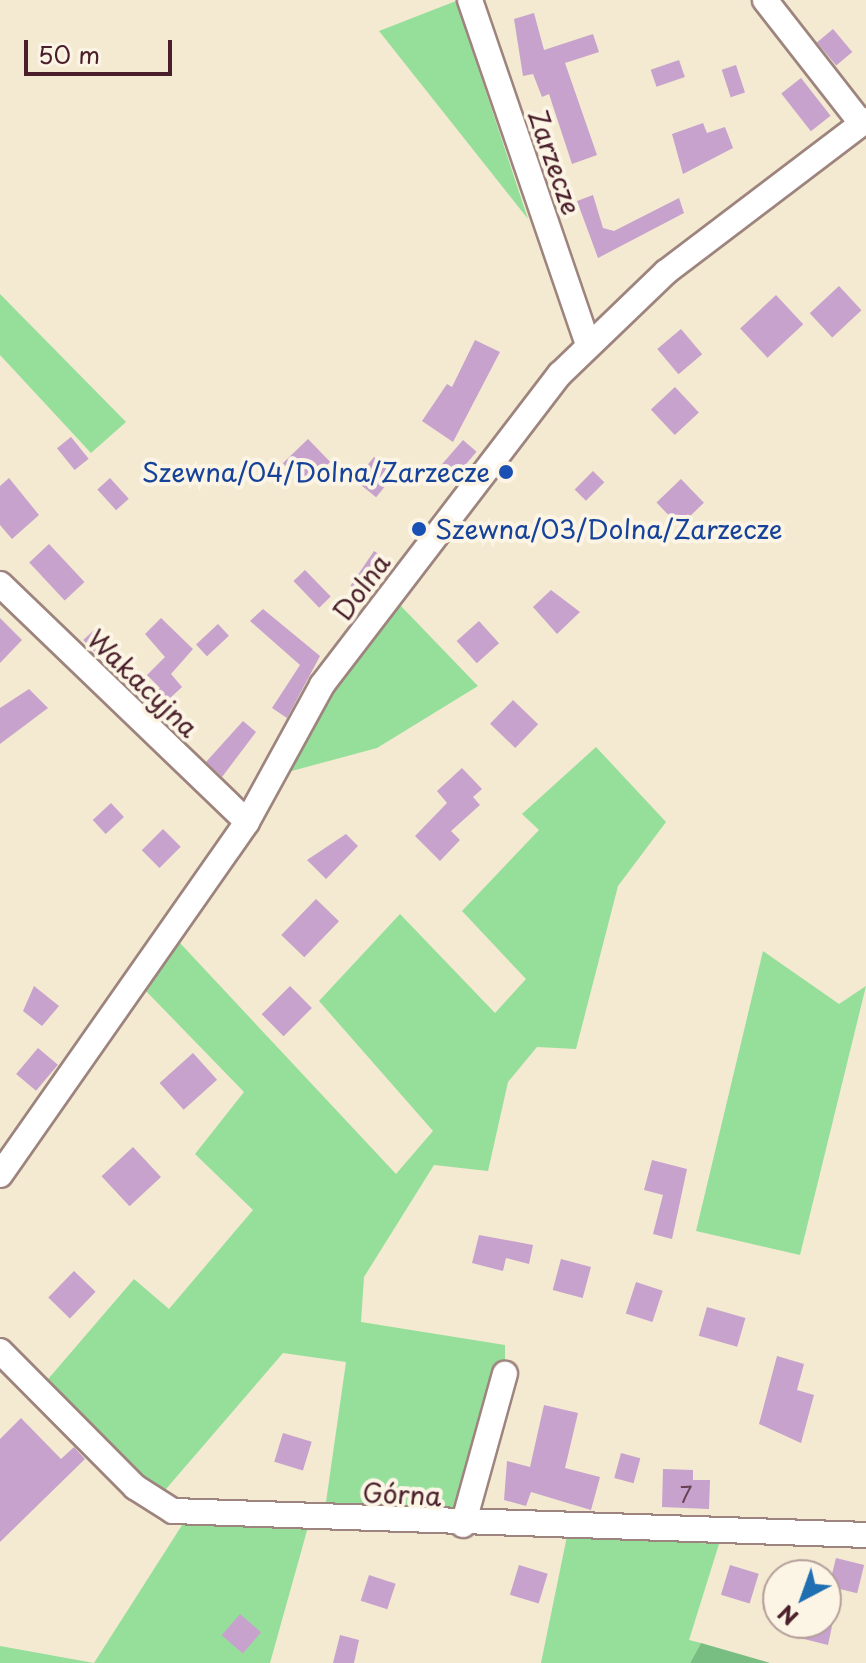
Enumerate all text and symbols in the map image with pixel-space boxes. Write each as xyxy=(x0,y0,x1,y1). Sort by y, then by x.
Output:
scale bar xyxy=(28,24,176,74)
text: 50 m xyxy=(38,36,100,72)
street label: Zarzecze xyxy=(522,105,588,219)
place label: Szewna/04/Dolna/Zarzecze xyxy=(142,456,490,488)
marker: Szewna/04/Dolna/Zarzecze xyxy=(497,463,515,481)
place label: Szewna/03/Dolna/Zarzecze xyxy=(435,513,783,545)
marker: Szewna/03/Dolna/Zarzecze xyxy=(410,520,428,538)
street label: Dolna xyxy=(326,547,396,627)
street label: Wakacyjna xyxy=(81,623,205,743)
street label: Górna xyxy=(362,1476,442,1512)
house number: 7 xyxy=(680,1481,692,1507)
north arrow xyxy=(762,1559,842,1639)
text: N xyxy=(770,1598,805,1634)

